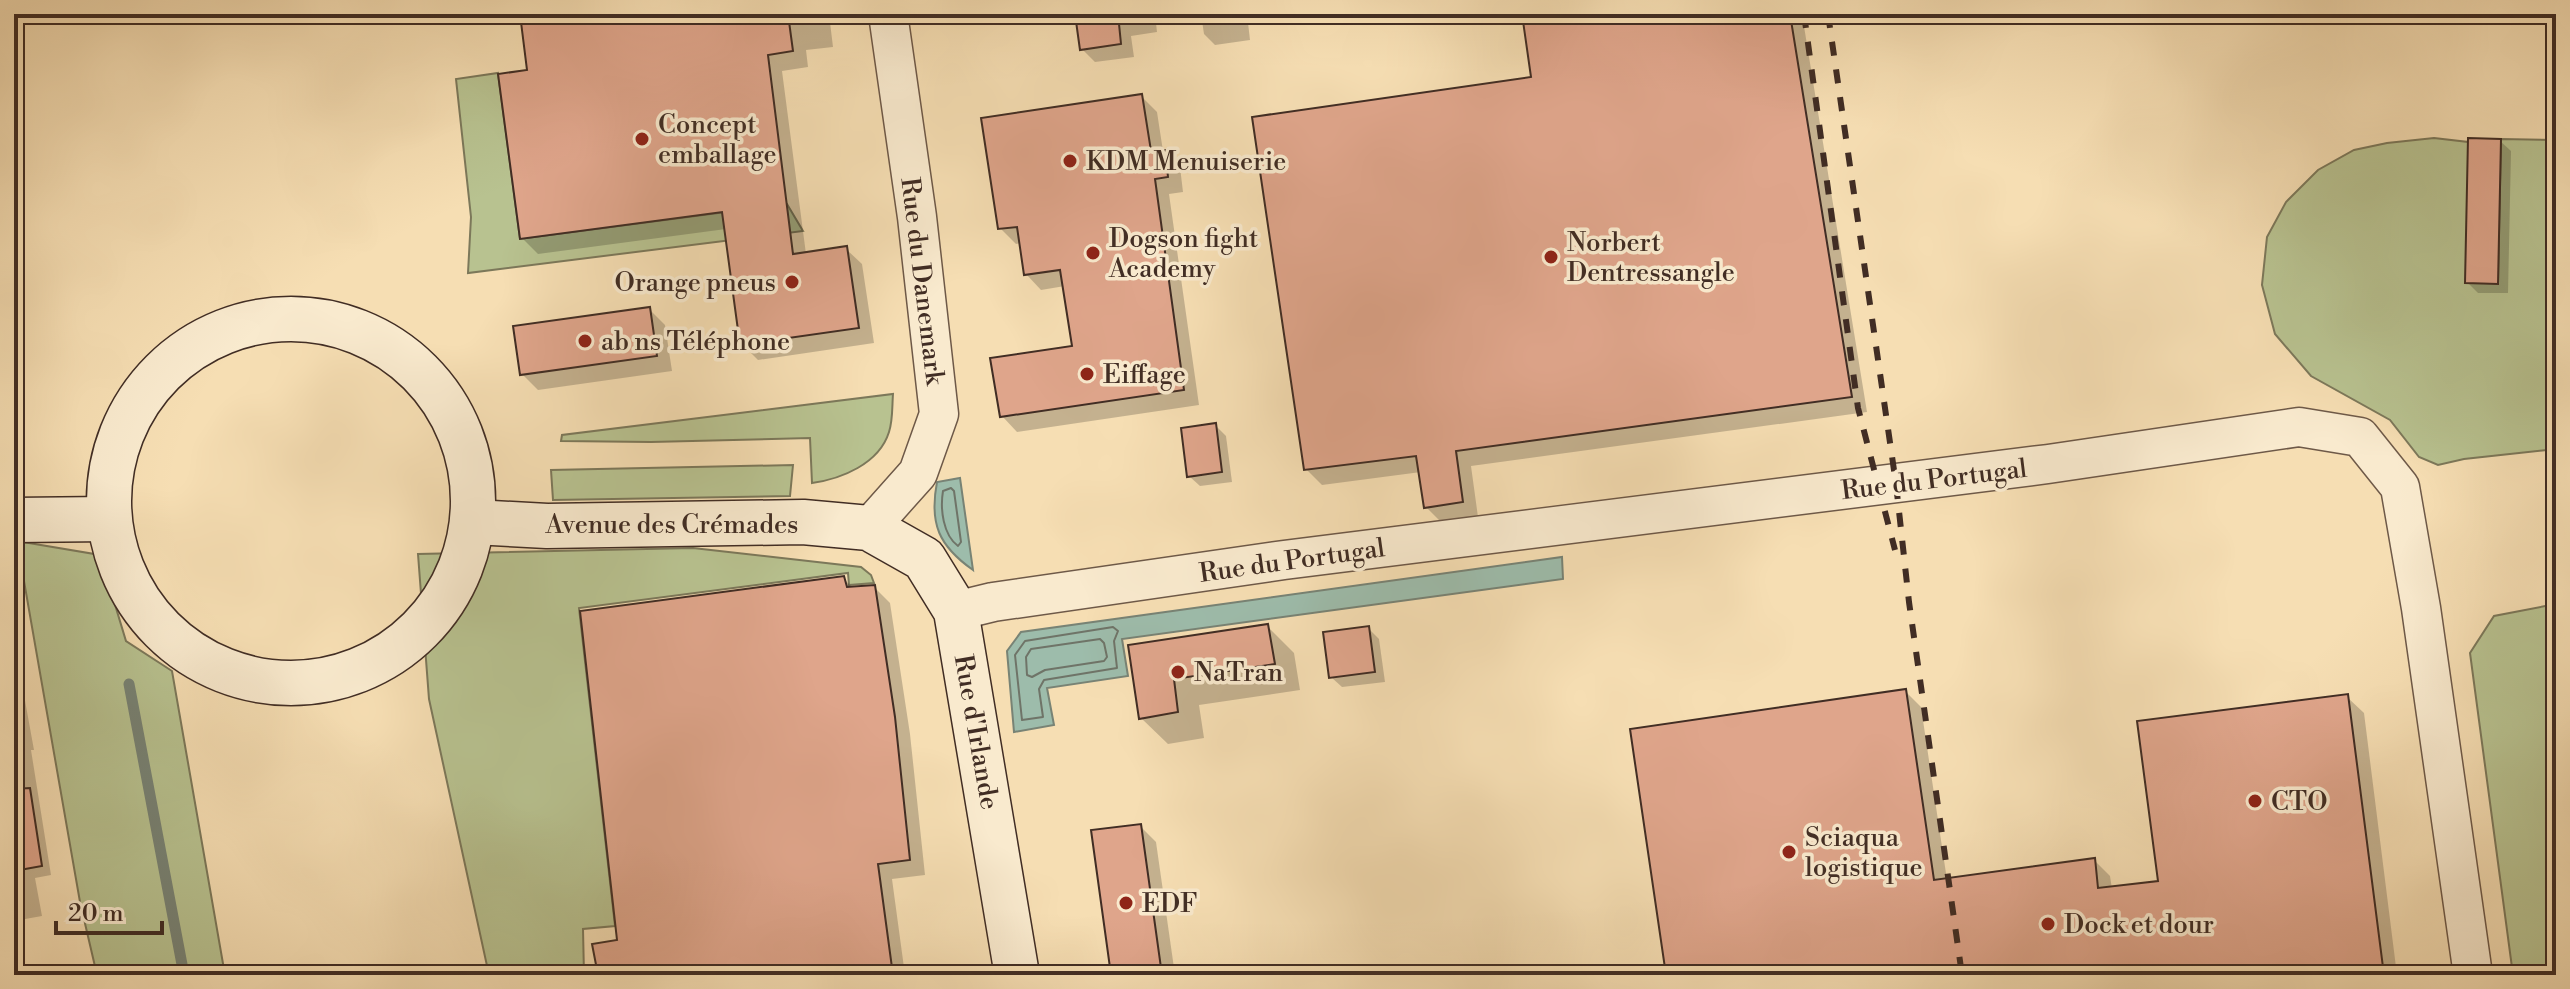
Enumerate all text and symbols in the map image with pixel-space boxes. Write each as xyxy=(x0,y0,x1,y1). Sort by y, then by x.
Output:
place label: Concept emballage xyxy=(658,109,777,171)
marker: Concept emballage xyxy=(633,130,651,148)
place label: KDM Menuiserie xyxy=(1086,146,1287,178)
marker: KDM Menuiserie xyxy=(1061,152,1079,170)
street label: Rue du Danemark xyxy=(893,176,951,388)
place label: Dogson fight Academy xyxy=(1108,223,1258,285)
place label: Norbert Dentressangle xyxy=(1567,227,1735,289)
marker: Dogson fight Academy xyxy=(1084,244,1102,262)
marker: Norbert Dentressangle xyxy=(1542,248,1560,266)
place label: Orange pneus xyxy=(614,267,776,299)
marker: Orange pneus xyxy=(783,273,801,291)
place label: ab ns Téléphone xyxy=(601,326,790,358)
marker: ab ns Téléphone xyxy=(576,332,594,350)
place label: Eiffage xyxy=(1103,359,1186,391)
marker: Eiffage xyxy=(1078,365,1096,383)
street label: Rue du Portugal xyxy=(1839,453,2029,507)
street label: Avenue des Crémades xyxy=(545,509,798,541)
street label: Rue du Portugal xyxy=(1197,532,1387,590)
street label: Rue d'Irlande xyxy=(947,652,1005,812)
place label: NaTran xyxy=(1194,657,1283,689)
marker: NaTran xyxy=(1169,663,1187,681)
place label: CTO xyxy=(2271,786,2328,818)
marker: CTO xyxy=(2246,792,2264,810)
place label: Sciaqua logistique xyxy=(1805,822,1923,884)
marker: Sciaqua logistique xyxy=(1780,843,1798,861)
scale bar xyxy=(56,885,162,935)
place label: EDF xyxy=(1142,888,1197,920)
marker: EDF xyxy=(1117,894,1135,912)
text: 20 m xyxy=(68,899,124,929)
place label: Dock et dour xyxy=(2064,909,2214,941)
marker: Dock et dour xyxy=(2039,915,2057,933)

